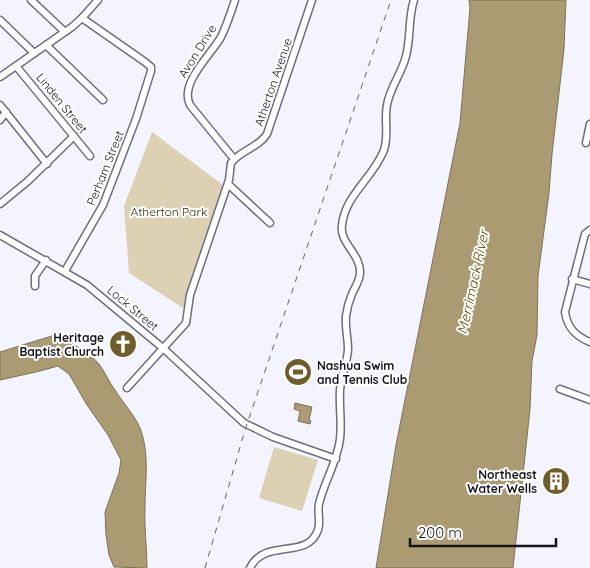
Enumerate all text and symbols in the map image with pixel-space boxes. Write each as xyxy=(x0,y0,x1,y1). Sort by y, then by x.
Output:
street label: Avon Drive xyxy=(175,21,219,80)
street label: Atherton Avenue xyxy=(251,36,295,128)
street label: Linden Street xyxy=(33,70,91,136)
street label: Perham Street xyxy=(83,128,127,208)
park label: Atherton Park xyxy=(131,204,207,219)
water label: Merrimack River xyxy=(453,227,493,336)
street label: Lock Street xyxy=(104,282,162,334)
church icon: Heritage Baptist Church xyxy=(108,329,138,359)
place label: Heritage Baptist Church xyxy=(19,330,104,359)
sports icon: Nashua Swim and Tennis Club xyxy=(283,357,313,387)
place label: Nashua Swim and Tennis Club xyxy=(317,358,408,387)
building icon: Northeast Water Wells xyxy=(541,466,571,496)
place label: Northeast Water Wells xyxy=(467,467,537,496)
scale bar xyxy=(410,516,556,548)
text: 200 m xyxy=(418,523,462,542)

